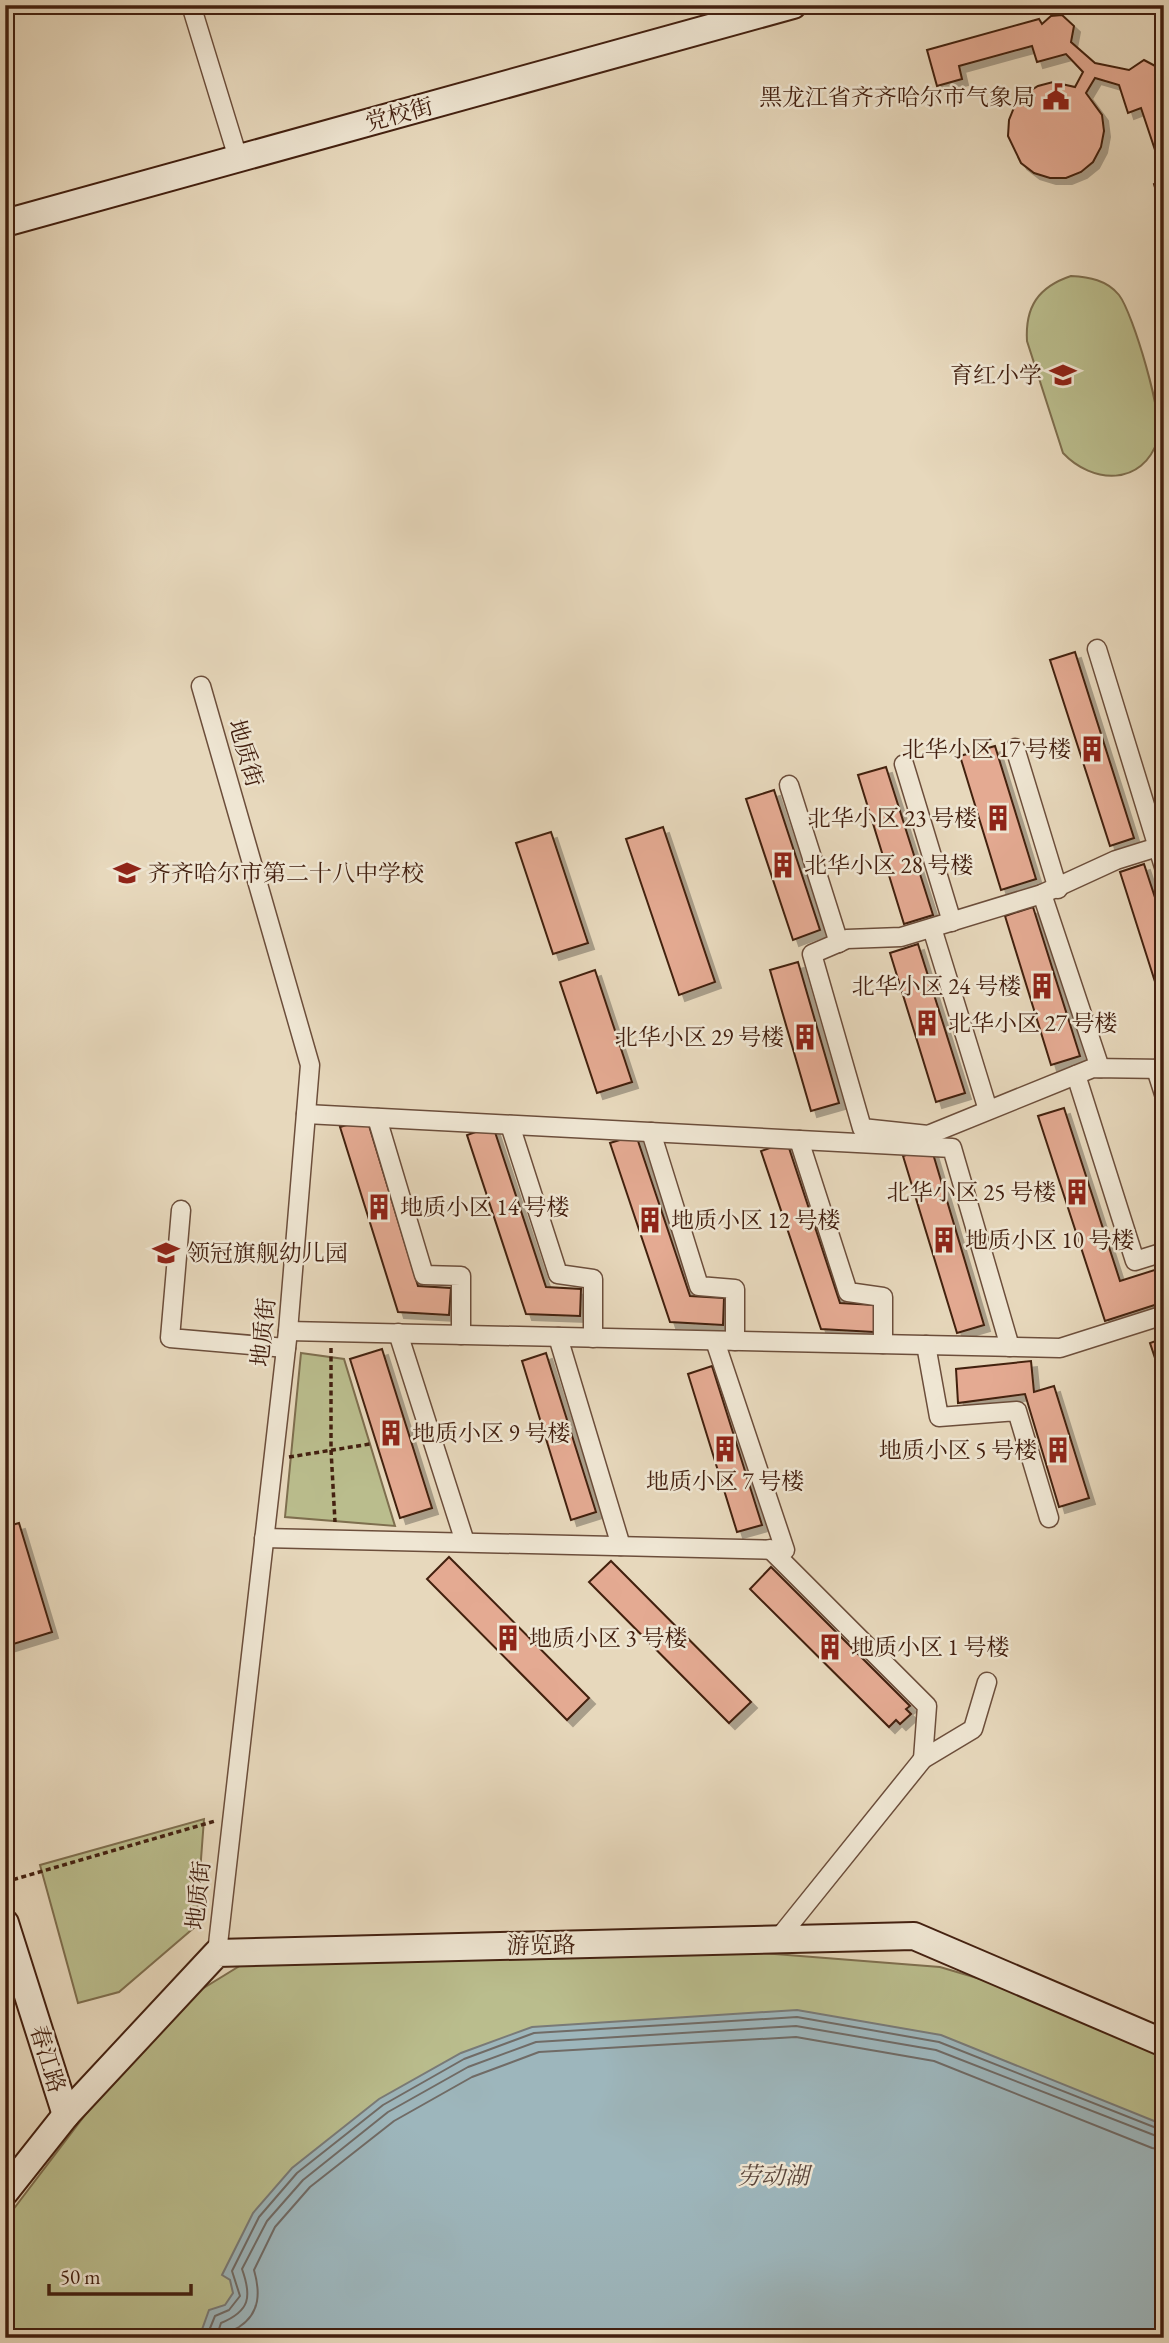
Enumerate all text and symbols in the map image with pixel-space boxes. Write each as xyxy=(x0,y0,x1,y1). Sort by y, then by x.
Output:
place label: 黑龙江省齐齐哈尔市气象局 xyxy=(759,82,1035,112)
public building icon: 黑龙江省齐齐哈尔市气象局 xyxy=(1041,82,1071,112)
street label: 党校街 xyxy=(362,91,436,137)
place label: 育红小学 xyxy=(950,360,1042,390)
school or university icon: 育红小学 xyxy=(1048,360,1078,390)
street label: 地质街 xyxy=(222,716,270,790)
place label: 北华小区 17 号楼 xyxy=(902,734,1071,764)
building icon: 北华小区 17 号楼 xyxy=(1077,734,1107,764)
place label: 北华小区 23 号楼 xyxy=(808,803,977,833)
building icon: 北华小区 23 号楼 xyxy=(983,803,1013,833)
building icon: 北华小区 28 号楼 xyxy=(768,850,798,880)
place label: 北华小区 28 号楼 xyxy=(804,850,973,880)
school or university icon: 齐齐哈尔市第二十八中学校 xyxy=(112,858,142,888)
place label: 齐齐哈尔市第二十八中学校 xyxy=(148,858,424,888)
place label: 北华小区 24 号楼 xyxy=(852,971,1021,1001)
building icon: 北华小区 24 号楼 xyxy=(1027,971,1057,1001)
building icon: 北华小区 27 号楼 xyxy=(912,1008,942,1038)
place label: 北华小区 27 号楼 xyxy=(948,1008,1117,1038)
place label: 北华小区 29 号楼 xyxy=(615,1022,784,1052)
building icon: 北华小区 29 号楼 xyxy=(790,1022,820,1052)
place label: 北华小区 25 号楼 xyxy=(887,1177,1056,1207)
building icon: 北华小区 25 号楼 xyxy=(1062,1177,1092,1207)
building icon: 地质小区 14 号楼 xyxy=(364,1192,394,1222)
place label: 地质小区 14 号楼 xyxy=(400,1192,569,1222)
building icon: 地质小区 12 号楼 xyxy=(635,1205,665,1235)
place label: 地质小区 12 号楼 xyxy=(671,1205,840,1235)
building icon: 地质小区 10 号楼 xyxy=(929,1225,959,1255)
place label: 地质小区 10 号楼 xyxy=(965,1225,1134,1255)
school or university icon: 领冠旗舰幼儿园 xyxy=(151,1238,181,1268)
place label: 领冠旗舰幼儿园 xyxy=(187,1238,348,1268)
street label: 地质街 xyxy=(244,1296,282,1368)
building icon: 地质小区 9 号楼 xyxy=(376,1418,406,1448)
place label: 地质小区 9 号楼 xyxy=(412,1418,570,1448)
building icon: 地质小区 7 号楼 xyxy=(710,1434,740,1464)
place label: 地质小区 5 号楼 xyxy=(879,1435,1037,1465)
building icon: 地质小区 5 号楼 xyxy=(1043,1435,1073,1465)
place label: 地质小区 7 号楼 xyxy=(646,1466,804,1496)
building icon: 地质小区 3 号楼 xyxy=(493,1623,523,1653)
place label: 地质小区 3 号楼 xyxy=(529,1623,687,1653)
building icon: 地质小区 1 号楼 xyxy=(815,1632,845,1662)
place label: 地质小区 1 号楼 xyxy=(851,1632,1009,1662)
street label: 地质街 xyxy=(179,1859,217,1931)
street label: 游览路 xyxy=(506,1929,576,1961)
street label: 春江路 xyxy=(24,2022,72,2096)
water label: 劳动湖 xyxy=(737,2160,813,2191)
scale bar xyxy=(49,2252,191,2296)
text: 50 m xyxy=(60,2263,101,2290)

